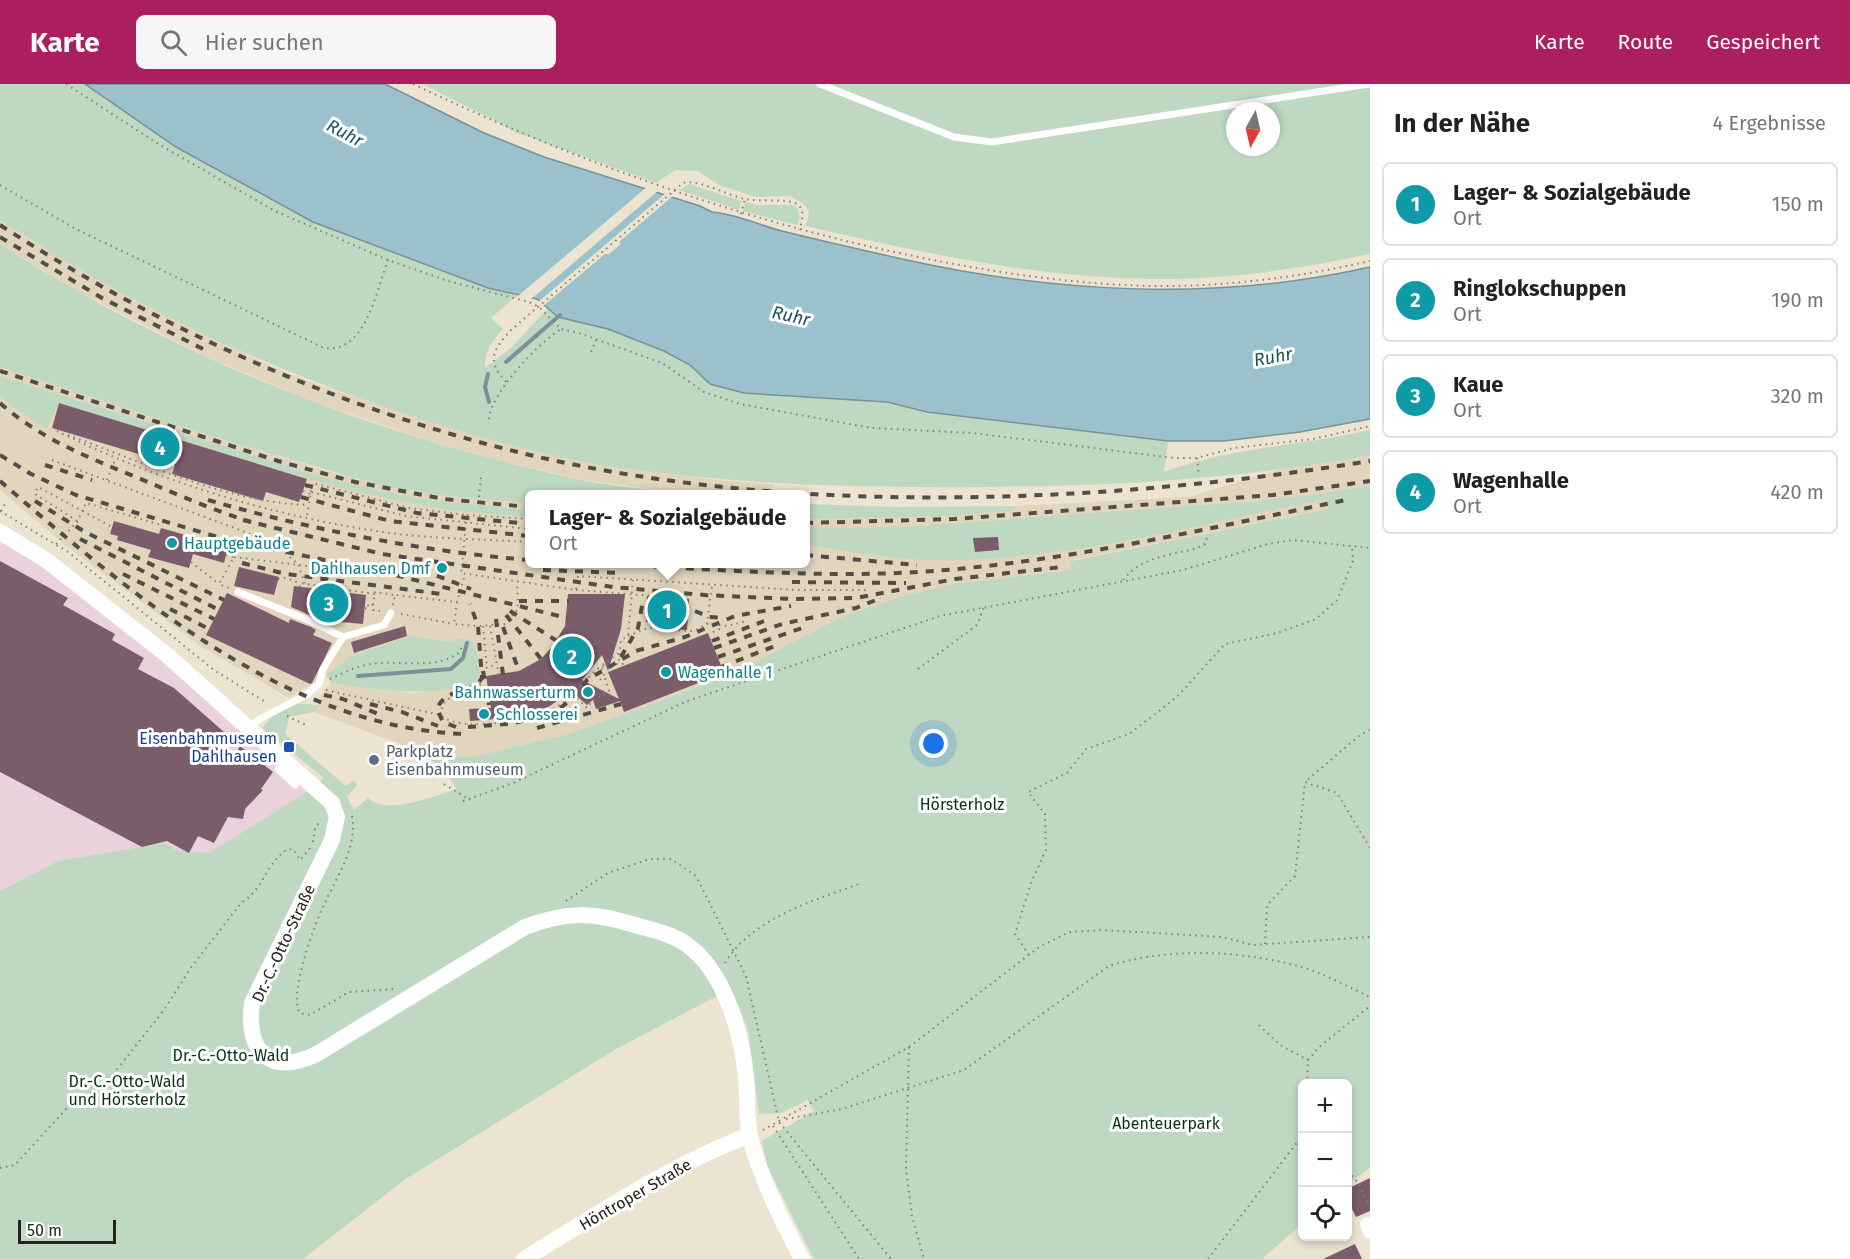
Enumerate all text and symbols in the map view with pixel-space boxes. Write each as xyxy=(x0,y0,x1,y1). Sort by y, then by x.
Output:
search box xyxy=(136,15,556,69)
text: Karte xyxy=(30,26,100,59)
icon: search xyxy=(157,26,190,59)
text: Hier suchen xyxy=(205,29,324,56)
text: Karte xyxy=(1534,29,1585,55)
text: Route xyxy=(1618,29,1673,55)
text: Gespeichert xyxy=(1706,29,1820,55)
north arrow xyxy=(1226,102,1280,156)
text: In der Nähe xyxy=(1394,108,1530,139)
text: 4 Ergebnisse xyxy=(1713,111,1826,135)
water label: Ruhr xyxy=(323,114,368,152)
text: Lager- & Sozialgebäude xyxy=(1453,179,1691,206)
text: 1 xyxy=(1411,192,1420,216)
text: 150 m xyxy=(1772,192,1824,216)
text: Ort xyxy=(1453,206,1482,230)
text: Ringlokschuppen xyxy=(1453,275,1626,302)
text: 2 xyxy=(1410,288,1421,312)
text: 190 m xyxy=(1771,288,1824,312)
water label: Ruhr xyxy=(770,301,813,331)
text: Ort xyxy=(1453,302,1482,326)
water label: Ruhr xyxy=(1252,343,1295,371)
text: Kaue xyxy=(1453,371,1504,398)
text: 3 xyxy=(1410,384,1421,408)
text: 320 m xyxy=(1771,384,1824,408)
text: Ort xyxy=(1453,398,1482,422)
pin: 4 xyxy=(140,424,180,470)
text: Wagenhalle xyxy=(1453,467,1569,494)
text: 4 xyxy=(1410,480,1421,504)
text: 420 m xyxy=(1770,480,1824,504)
popup xyxy=(525,490,810,568)
text: Ort xyxy=(1453,494,1482,518)
text: Lager- & Sozialgebäude xyxy=(549,504,786,531)
text: Ort xyxy=(549,531,577,555)
place label: Hauptgebäude xyxy=(184,534,290,553)
marker: Hauptgebäude xyxy=(165,536,179,550)
place label: Dahlhausen Dmf xyxy=(311,559,432,578)
marker: Dahlhausen Dmf xyxy=(435,561,449,575)
pin: 3 xyxy=(310,580,348,626)
pin: 1 xyxy=(648,588,686,632)
pin: 2 xyxy=(552,634,592,678)
place label: Wagenhalle 1 xyxy=(678,663,773,682)
marker: Wagenhalle 1 xyxy=(659,665,673,679)
place label: Bahnwasserturm xyxy=(454,683,576,702)
marker: Bahnwasserturm xyxy=(581,685,595,699)
place label: Schlosserei xyxy=(496,705,578,724)
marker: Schlosserei xyxy=(477,707,491,721)
place label: Eisenbahnmuseum Dahlhausen xyxy=(139,729,277,766)
your location xyxy=(919,729,948,758)
marker: Eisenbahnmuseum Dahlhausen xyxy=(282,740,296,754)
place label: Parkplatz Eisenbahnmuseum xyxy=(386,742,524,779)
marker: Parkplatz Eisenbahnmuseum xyxy=(367,753,381,767)
park label: Hörsterholz xyxy=(920,795,1004,814)
street label: Dr.-C.-Otto-Straße xyxy=(248,881,319,1005)
park label: Dr.-C.-Otto-Wald xyxy=(173,1046,289,1065)
park label: Dr.-C.-Otto-Wald und Hörsterholz xyxy=(68,1072,186,1109)
map controls xyxy=(1298,1079,1352,1241)
button: + xyxy=(1298,1079,1352,1133)
park label: Abenteuerpark xyxy=(1112,1114,1221,1133)
button: − xyxy=(1298,1133,1352,1187)
street label: Höntroper Straße xyxy=(576,1155,695,1234)
button: locate xyxy=(1298,1187,1352,1241)
scale bar xyxy=(18,1217,116,1244)
text: 50 m xyxy=(27,1221,62,1240)

